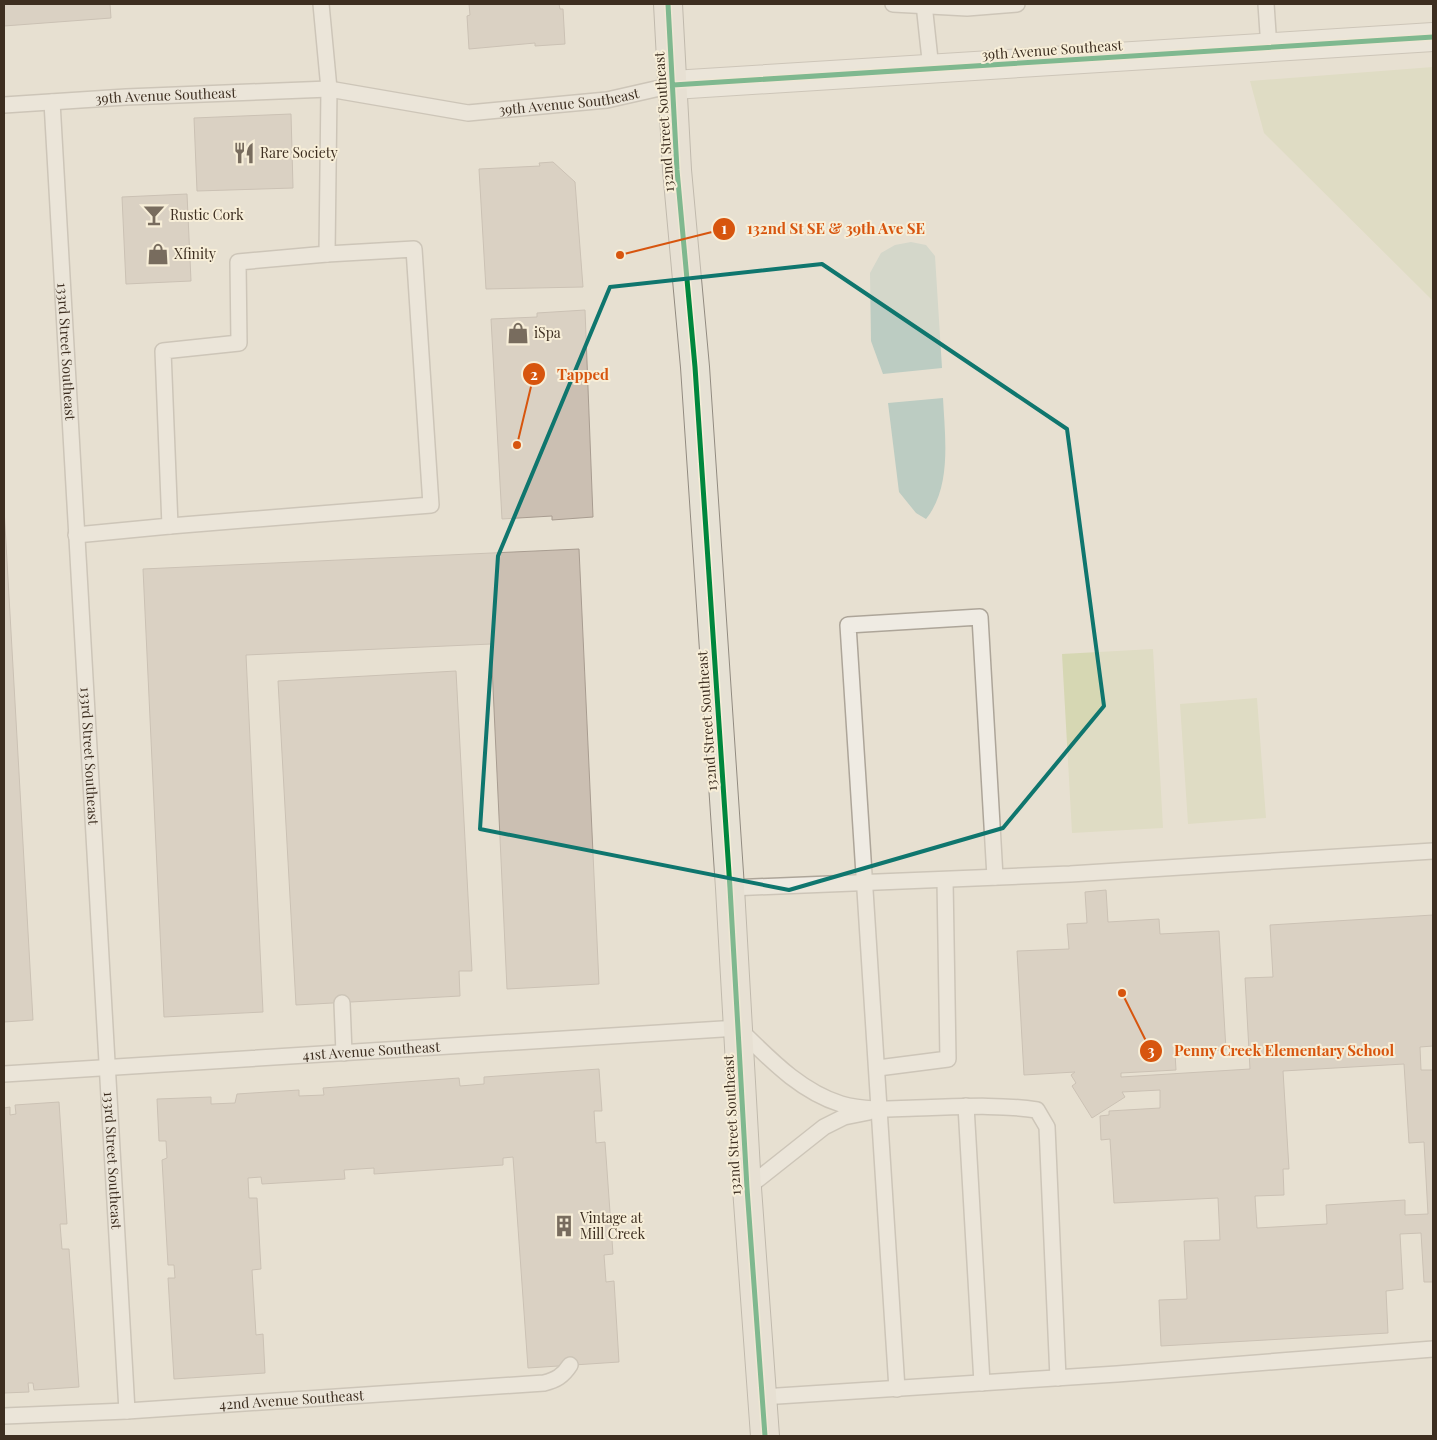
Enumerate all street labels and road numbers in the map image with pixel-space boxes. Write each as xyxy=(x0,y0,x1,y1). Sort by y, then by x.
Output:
street label: 39th Avenue Southeast xyxy=(981,35,1124,64)
street label: 132nd Street Southeast xyxy=(649,50,678,193)
street label: 39th Avenue Southeast xyxy=(94,83,238,108)
street label: 39th Avenue Southeast xyxy=(498,83,642,119)
street label: 133rd Street Southeast xyxy=(53,282,80,422)
street label: 132nd Street Southeast xyxy=(692,649,721,792)
street label: 133rd Street Southeast xyxy=(77,686,103,826)
street label: 41st Avenue Southeast xyxy=(302,1037,442,1064)
street label: 132nd Street Southeast xyxy=(718,1053,745,1196)
street label: 133rd Street Southeast xyxy=(100,1091,127,1231)
street label: 42nd Avenue Southeast xyxy=(219,1385,365,1414)

